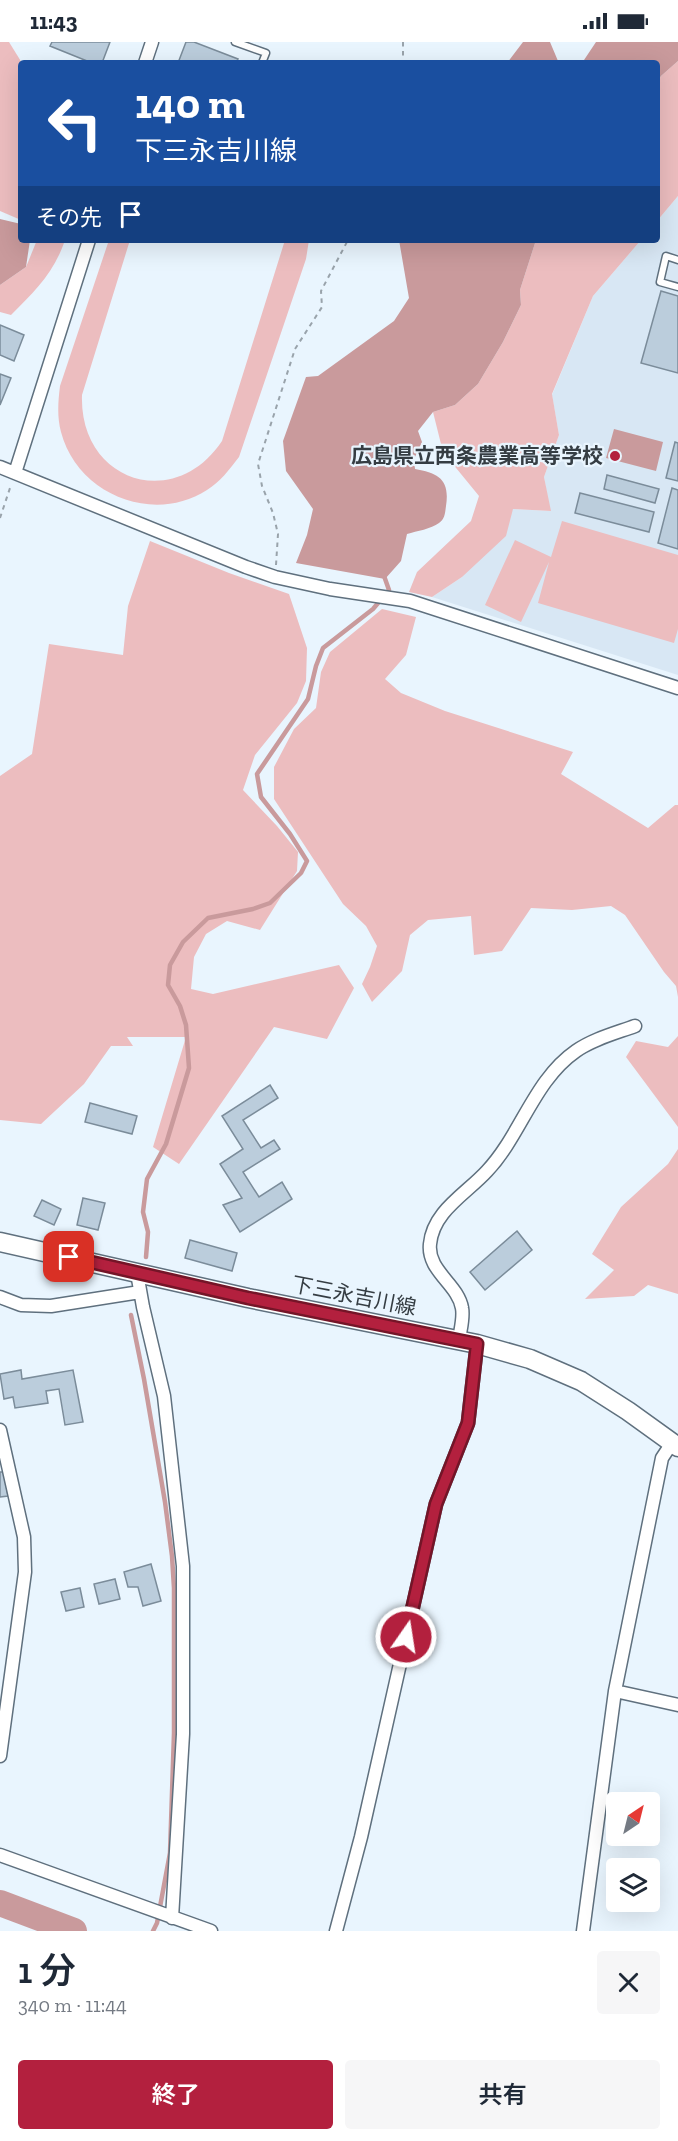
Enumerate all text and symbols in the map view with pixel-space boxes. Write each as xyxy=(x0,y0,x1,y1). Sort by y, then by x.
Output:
text: 11:43 xyxy=(30,8,78,35)
text: 140 m xyxy=(135,78,245,129)
icon: left xyxy=(36,84,114,162)
text: 下三永吉川線 xyxy=(135,135,297,167)
icon: arrive xyxy=(114,198,147,231)
text: その先 xyxy=(36,204,102,231)
place label: 広島県立西条農業高等学校 xyxy=(351,443,603,468)
marker: 広島県立西条農業高等学校 xyxy=(608,449,622,463)
pin xyxy=(43,1231,94,1282)
icon: arrive xyxy=(52,1240,85,1273)
street label: 下三永吉川線 xyxy=(290,1271,418,1320)
position arrow xyxy=(374,1605,438,1669)
north arrow xyxy=(606,1792,660,1846)
map controls xyxy=(606,1792,660,1912)
button: layers xyxy=(606,1858,660,1912)
text: 1 分 xyxy=(18,1949,76,1992)
button: close xyxy=(597,1951,660,2014)
text: 340 m · 11:44 xyxy=(18,1993,127,2017)
button: 終了 xyxy=(18,2060,333,2129)
button: 共有 xyxy=(345,2060,660,2129)

